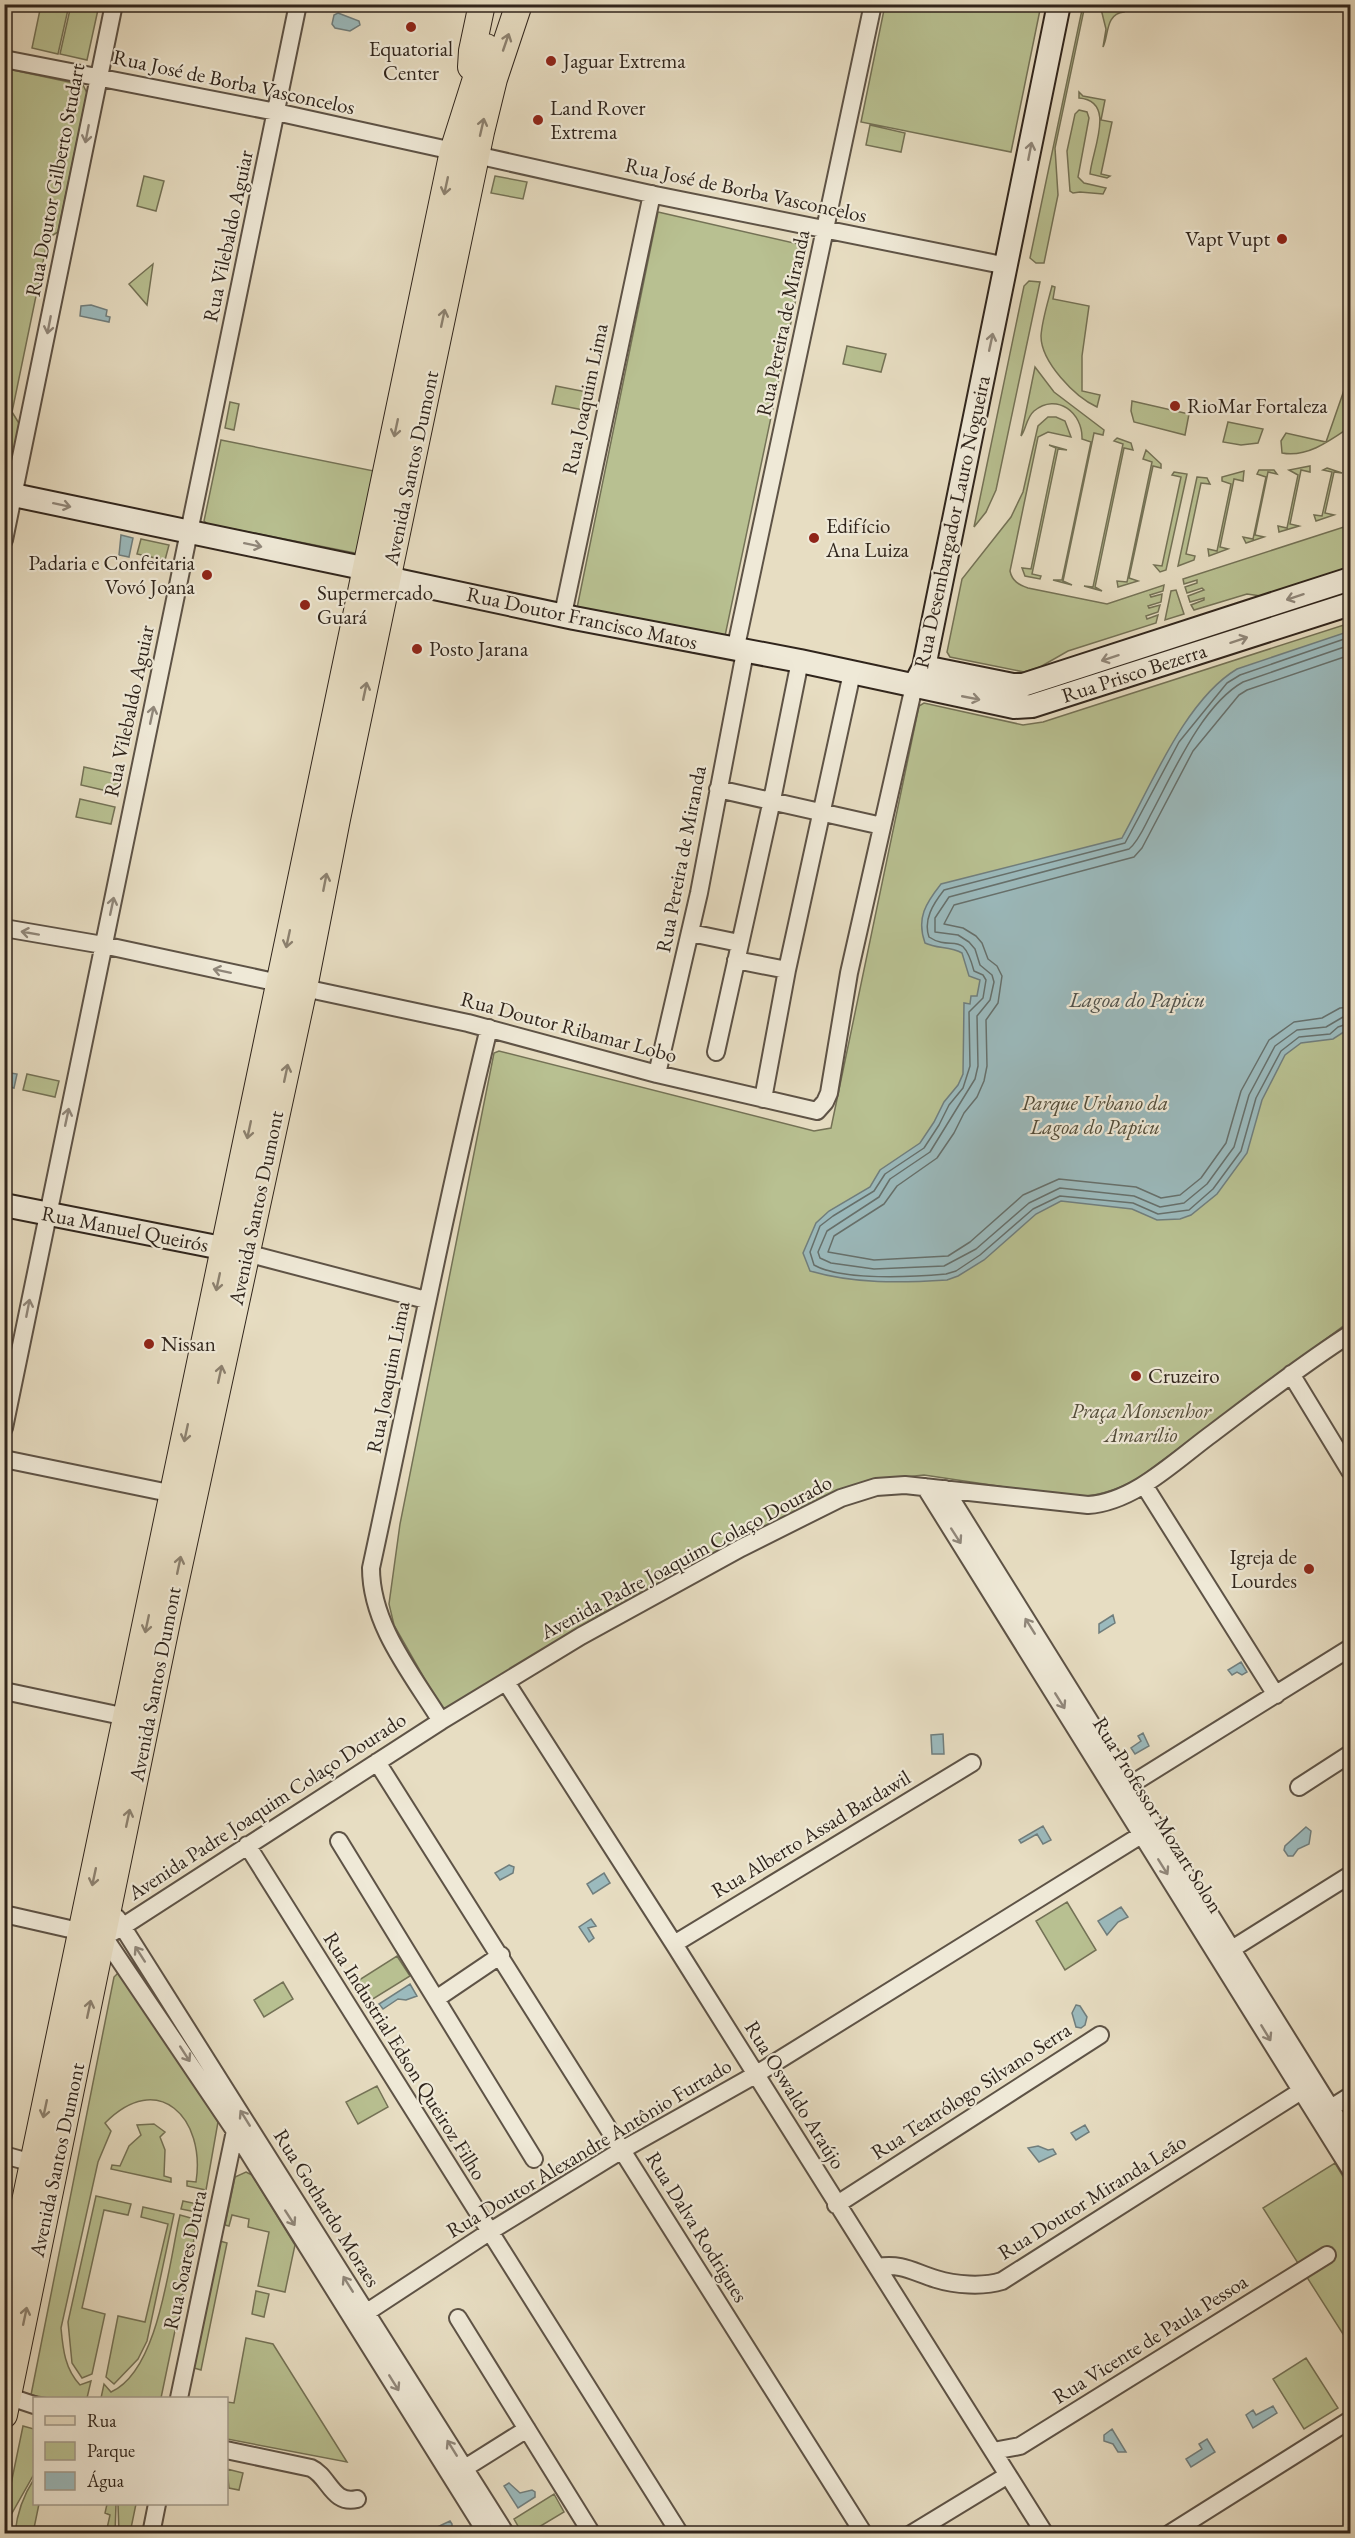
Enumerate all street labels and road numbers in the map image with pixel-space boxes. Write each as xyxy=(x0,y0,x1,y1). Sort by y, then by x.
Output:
street label: Rua José de Borba Vasconcelos xyxy=(111,43,358,120)
street label: Rua Doutor Gilberto Studart xyxy=(19,61,90,299)
street label: Rua Vilebaldo Aguiar xyxy=(196,148,259,324)
street label: Rua José de Borba Vasconcelos xyxy=(623,151,870,228)
street label: Rua Pereira de Miranda xyxy=(750,227,816,419)
street label: Rua Joaquim Lima xyxy=(555,320,614,477)
street label: Avenida Santos Dumont xyxy=(377,368,444,568)
street label: Rua Desembargador Lauro Nogueira xyxy=(907,372,996,671)
street label: Rua Doutor Francisco Matos xyxy=(464,580,700,655)
street label: Rua Vilebaldo Aguiar xyxy=(97,623,160,799)
street label: Rua Prisco Bezerra xyxy=(1058,636,1210,709)
street label: Rua Pereira de Miranda xyxy=(649,763,712,955)
street label: Rua Doutor Ribamar Lobo xyxy=(458,985,680,1068)
street label: Avenida Santos Dumont xyxy=(222,1108,289,1308)
street label: Rua Manuel Queirós xyxy=(39,1199,211,1259)
street label: Rua Joaquim Lima xyxy=(360,1298,416,1455)
street label: Avenida Padre Joaquim Colaço Dourado xyxy=(534,1468,836,1646)
street label: Avenida Santos Dumont xyxy=(122,1584,187,1785)
street label: Avenida Padre Joaquim Colaço Dourado xyxy=(122,1705,411,1906)
street label: Rua Professor Mozart Solon xyxy=(1087,1712,1230,1918)
street label: Rua Alberto Assad Bardawil xyxy=(706,1763,915,1904)
street label: Rua Industrial Edson Queiroz Filho xyxy=(317,1927,493,2185)
street label: Rua Oswaldo Araújo xyxy=(739,2015,852,2174)
street label: Rua Teatrólogo Silvano Serra xyxy=(866,2015,1076,2165)
street label: Rua Doutor Alexandre Antônio Furtado xyxy=(441,2052,736,2244)
street label: Avenida Santos Dumont xyxy=(23,2060,90,2260)
street label: Rua Gothardo Moraes xyxy=(268,2124,387,2292)
street label: Rua Doutor Miranda Leão xyxy=(993,2128,1191,2266)
street label: Rua Dalva Rodrigues xyxy=(640,2146,755,2307)
street label: Rua Soares Dutra xyxy=(157,2187,213,2332)
street label: Rua Vicente de Paula Pessoa xyxy=(1047,2267,1253,2410)

